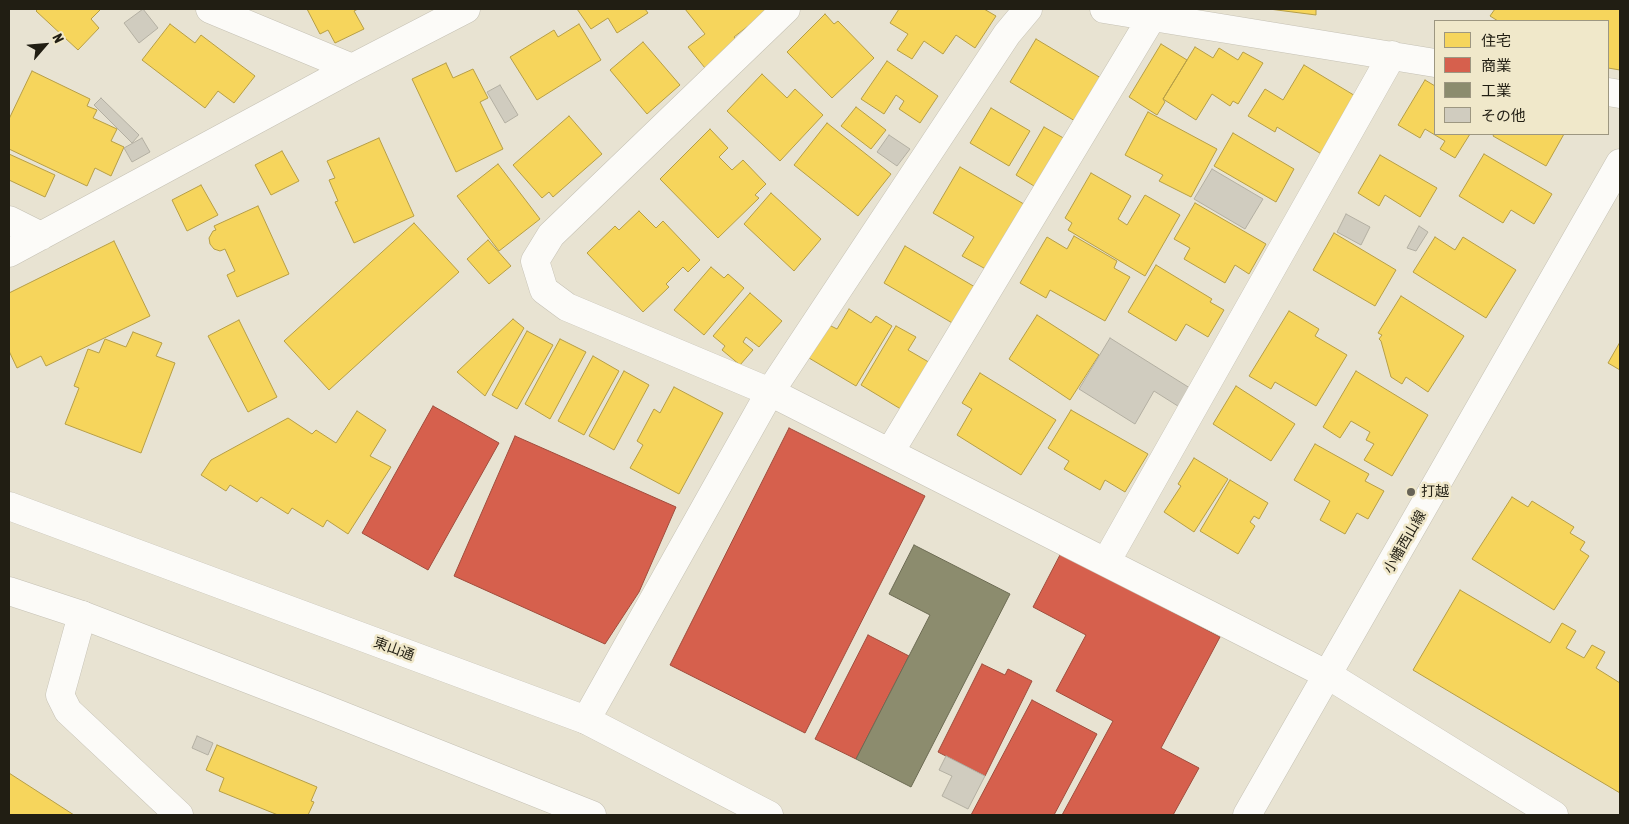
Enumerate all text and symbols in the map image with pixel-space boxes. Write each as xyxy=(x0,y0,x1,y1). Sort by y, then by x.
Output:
north arrow xyxy=(20,20,70,70)
legend xyxy=(1434,20,1609,135)
text: N xyxy=(49,31,67,45)
text: 住宅 xyxy=(1481,32,1511,49)
text: 商業 xyxy=(1481,57,1511,74)
text: 工業 xyxy=(1481,82,1511,99)
text: その他 xyxy=(1481,107,1526,124)
place label: 打越 xyxy=(1421,484,1449,500)
marker: 打越 xyxy=(1405,486,1417,498)
street label: 小幡西山線 xyxy=(1380,507,1430,577)
street label: 東山通 xyxy=(371,634,417,664)

